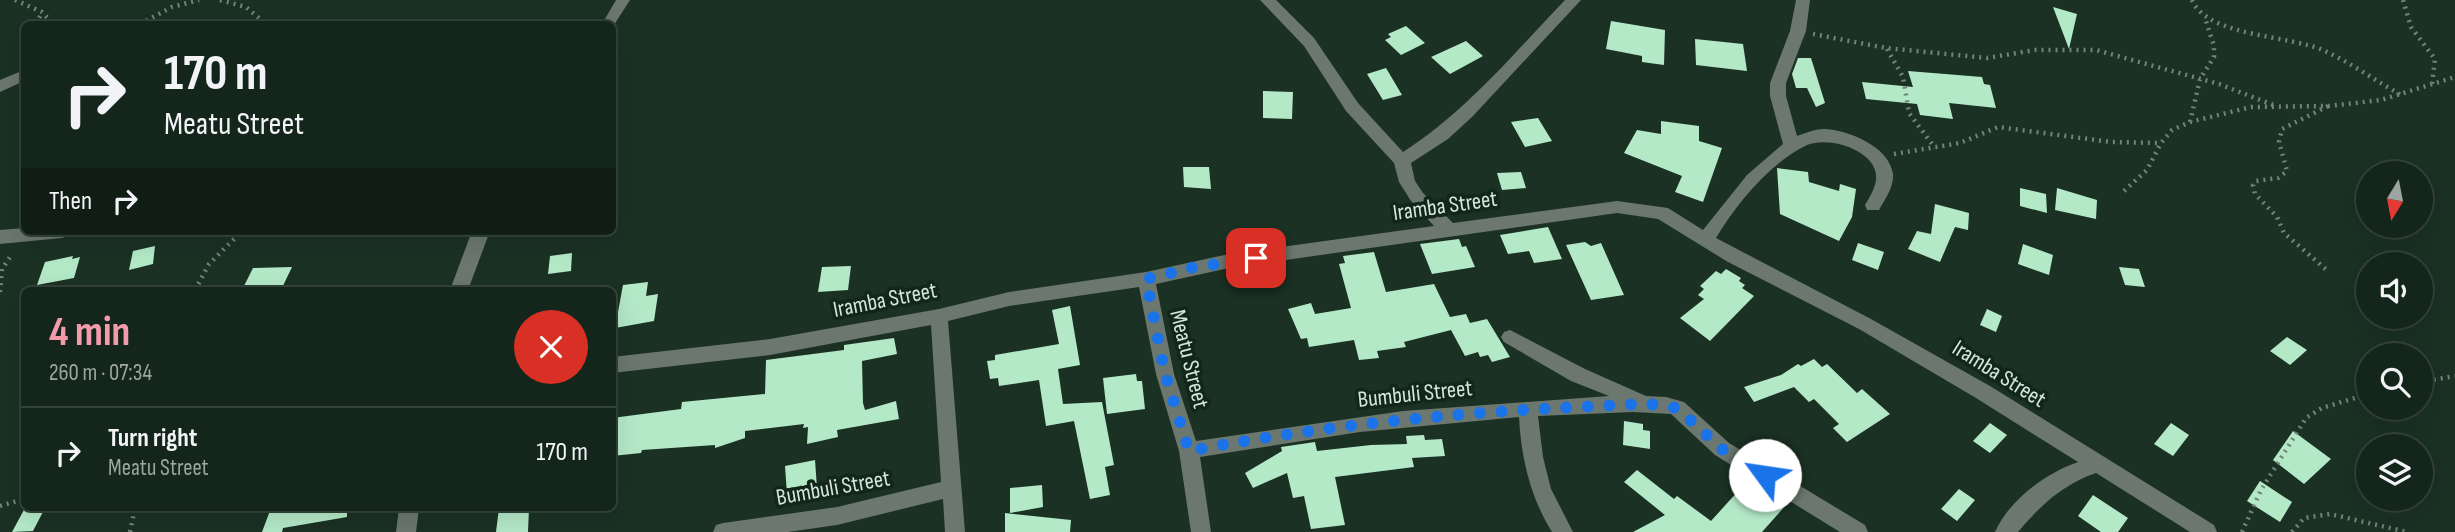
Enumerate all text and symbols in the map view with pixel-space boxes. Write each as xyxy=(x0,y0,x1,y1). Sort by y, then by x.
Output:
text: 170 m xyxy=(164,45,268,104)
icon: right xyxy=(49,49,140,140)
text: Meatu Street xyxy=(164,105,304,144)
north arrow xyxy=(2356,161,2432,238)
map controls xyxy=(2356,161,2433,511)
icon: right xyxy=(106,182,144,220)
street label: Iramba Street xyxy=(1391,185,1499,227)
text: Then xyxy=(49,186,92,217)
pin xyxy=(1226,228,1286,288)
icon: arrive xyxy=(1237,239,1275,277)
button: sound xyxy=(2356,252,2433,329)
street label: Iramba Street xyxy=(831,276,939,324)
text: 4 min xyxy=(49,307,130,358)
street label: Meatu Street xyxy=(1163,307,1215,411)
button: close xyxy=(514,310,588,384)
street label: Iramba Street xyxy=(1947,334,2051,414)
button: search xyxy=(2356,343,2433,420)
text: 260 m · 07:34 xyxy=(49,359,152,387)
street label: Bumbuli Street xyxy=(1356,374,1474,414)
text: Turn right xyxy=(108,423,197,454)
icon: right xyxy=(49,434,87,472)
button: layers xyxy=(2356,434,2433,511)
text: 170 m xyxy=(536,437,588,468)
position arrow xyxy=(1728,438,1802,512)
text: Meatu Street xyxy=(108,454,209,482)
street label: Bumbuli Street xyxy=(774,464,892,512)

